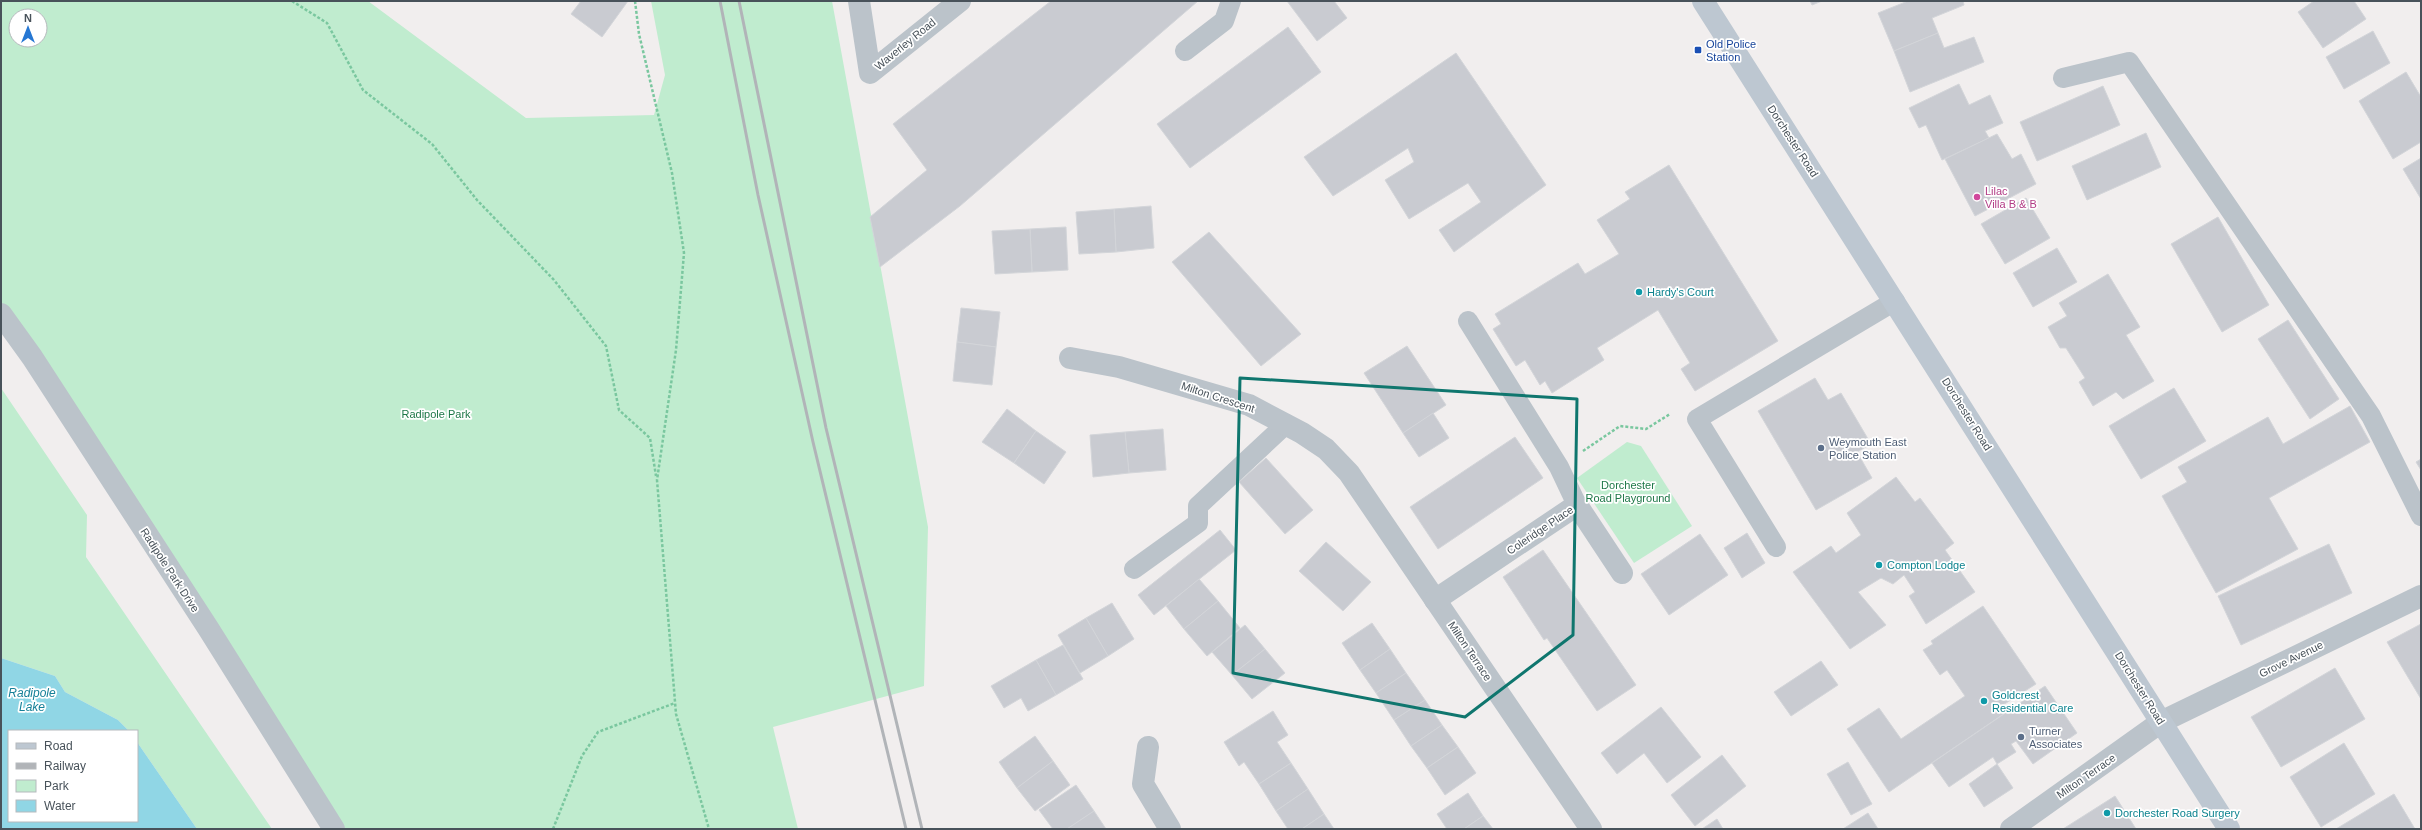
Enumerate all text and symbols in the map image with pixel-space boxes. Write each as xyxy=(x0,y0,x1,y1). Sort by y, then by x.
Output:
north arrow xyxy=(8,8,48,48)
text: N xyxy=(24,12,32,24)
street label: Waverley Road xyxy=(872,16,938,72)
place label: Old Police Station xyxy=(1706,38,1756,63)
marker: Old Police Station xyxy=(1693,45,1703,55)
street label: Dorchester Road xyxy=(1765,103,1821,179)
place label: Lilac Villa B & B xyxy=(1985,185,2037,210)
marker: Lilac Villa B & B xyxy=(1972,192,1982,202)
place label: Hardy's Court xyxy=(1647,286,1714,298)
marker: Hardy's Court xyxy=(1634,287,1644,297)
street label: Dorchester Road xyxy=(1940,376,1994,452)
street label: Milton Crescent xyxy=(1180,379,1256,415)
park label: Radipole Park xyxy=(401,408,471,420)
place label: Weymouth East Police Station xyxy=(1829,436,1906,461)
marker: Weymouth East Police Station xyxy=(1816,443,1826,453)
park label: Dorchester Road Playground xyxy=(1585,479,1671,504)
street label: Coleridge Place xyxy=(1504,503,1576,557)
street label: Radipole Park Drive xyxy=(138,526,202,614)
place label: Compton Lodge xyxy=(1887,559,1965,571)
marker: Compton Lodge xyxy=(1874,560,1884,570)
street label: Milton Terrace xyxy=(1446,619,1494,683)
street label: Grove Avenue xyxy=(2257,638,2325,680)
street label: Dorchester Road xyxy=(2113,650,2167,726)
water label: Radipole Lake xyxy=(8,686,56,714)
place label: Goldcrest Residential Care xyxy=(1992,689,2073,714)
marker: Goldcrest Residential Care xyxy=(1979,696,1989,706)
place label: Turner Associates xyxy=(2029,725,2083,750)
legend xyxy=(8,730,138,822)
marker: Turner Associates xyxy=(2016,732,2026,742)
text: Road xyxy=(44,739,73,753)
street label: Milton Terrace xyxy=(2054,751,2118,801)
text: Railway xyxy=(44,759,86,773)
text: Park xyxy=(44,779,70,793)
text: Water xyxy=(44,799,76,813)
place label: Dorchester Road Surgery xyxy=(2115,807,2240,819)
marker: Dorchester Road Surgery xyxy=(2102,808,2112,818)

